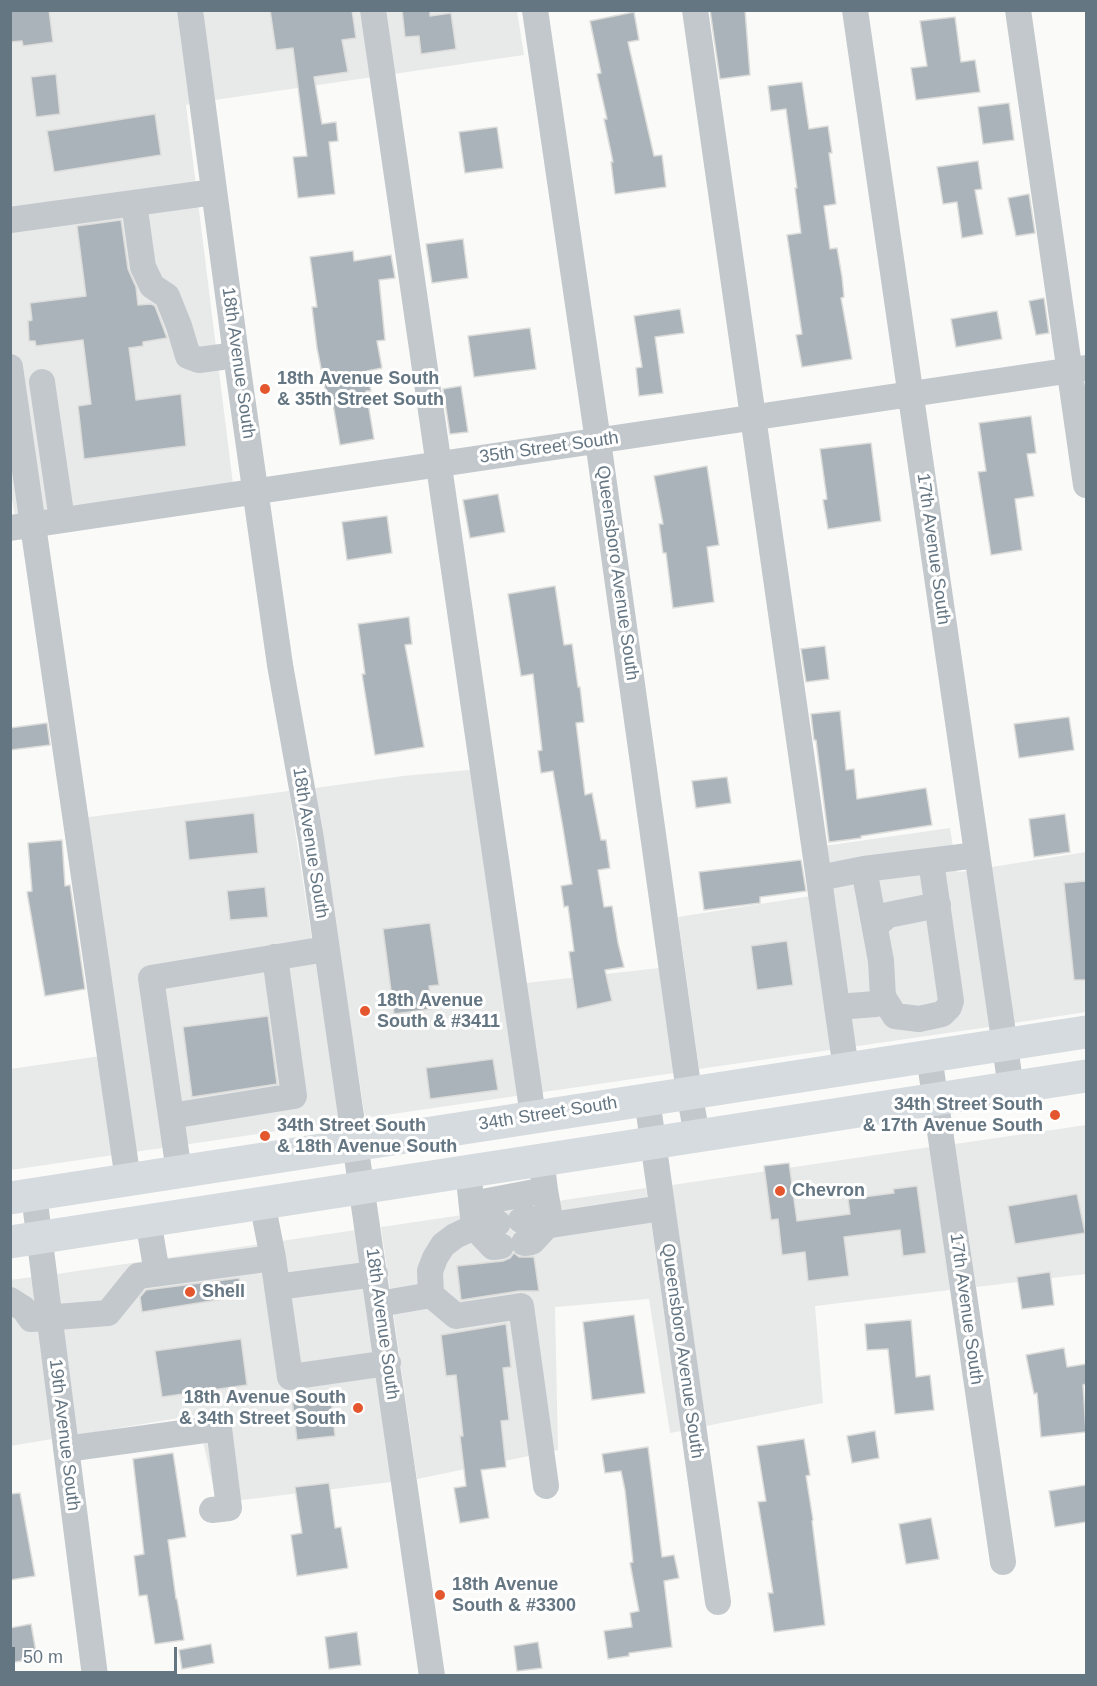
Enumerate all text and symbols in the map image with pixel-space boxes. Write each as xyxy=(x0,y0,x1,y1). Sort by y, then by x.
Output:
street label: 18th Avenue South xyxy=(217,286,259,440)
place label: 18th Avenue South & 35th Street South xyxy=(277,368,444,410)
marker: 18th Avenue South & 35th Street South xyxy=(258,382,272,396)
street label: 35th Street South xyxy=(478,428,620,468)
street label: Queensboro Avenue South xyxy=(591,464,643,682)
street label: 17th Avenue South xyxy=(912,472,954,626)
street label: 18th Avenue South xyxy=(287,766,333,920)
place label: 18th Avenue South & #3411 xyxy=(377,990,500,1032)
marker: 18th Avenue South & #3411 xyxy=(358,1004,372,1018)
street label: 34th Street South xyxy=(477,1092,619,1136)
place label: 34th Street South & 17th Avenue South xyxy=(863,1094,1043,1136)
marker: 34th Street South & 17th Avenue South xyxy=(1048,1108,1062,1122)
place label: 34th Street South & 18th Avenue South xyxy=(277,1115,457,1158)
marker: 34th Street South & 18th Avenue South xyxy=(258,1129,272,1143)
place label: Chevron xyxy=(792,1180,865,1202)
marker: Chevron xyxy=(773,1184,787,1198)
street label: 17th Avenue South xyxy=(945,1232,987,1386)
street label: Queensboro Avenue South xyxy=(656,1242,708,1460)
street label: 18th Avenue South xyxy=(361,1247,403,1401)
place label: Shell xyxy=(202,1281,245,1303)
marker: Shell xyxy=(183,1285,197,1299)
street label: 19th Avenue South xyxy=(44,1358,84,1512)
place label: 18th Avenue South & 34th Street South xyxy=(179,1387,346,1430)
marker: 18th Avenue South & 34th Street South xyxy=(351,1401,365,1415)
place label: 18th Avenue South & #3300 xyxy=(452,1574,576,1616)
marker: 18th Avenue South & #3300 xyxy=(433,1588,447,1602)
scale bar xyxy=(15,1635,180,1673)
text: 50 m xyxy=(23,1647,63,1667)

